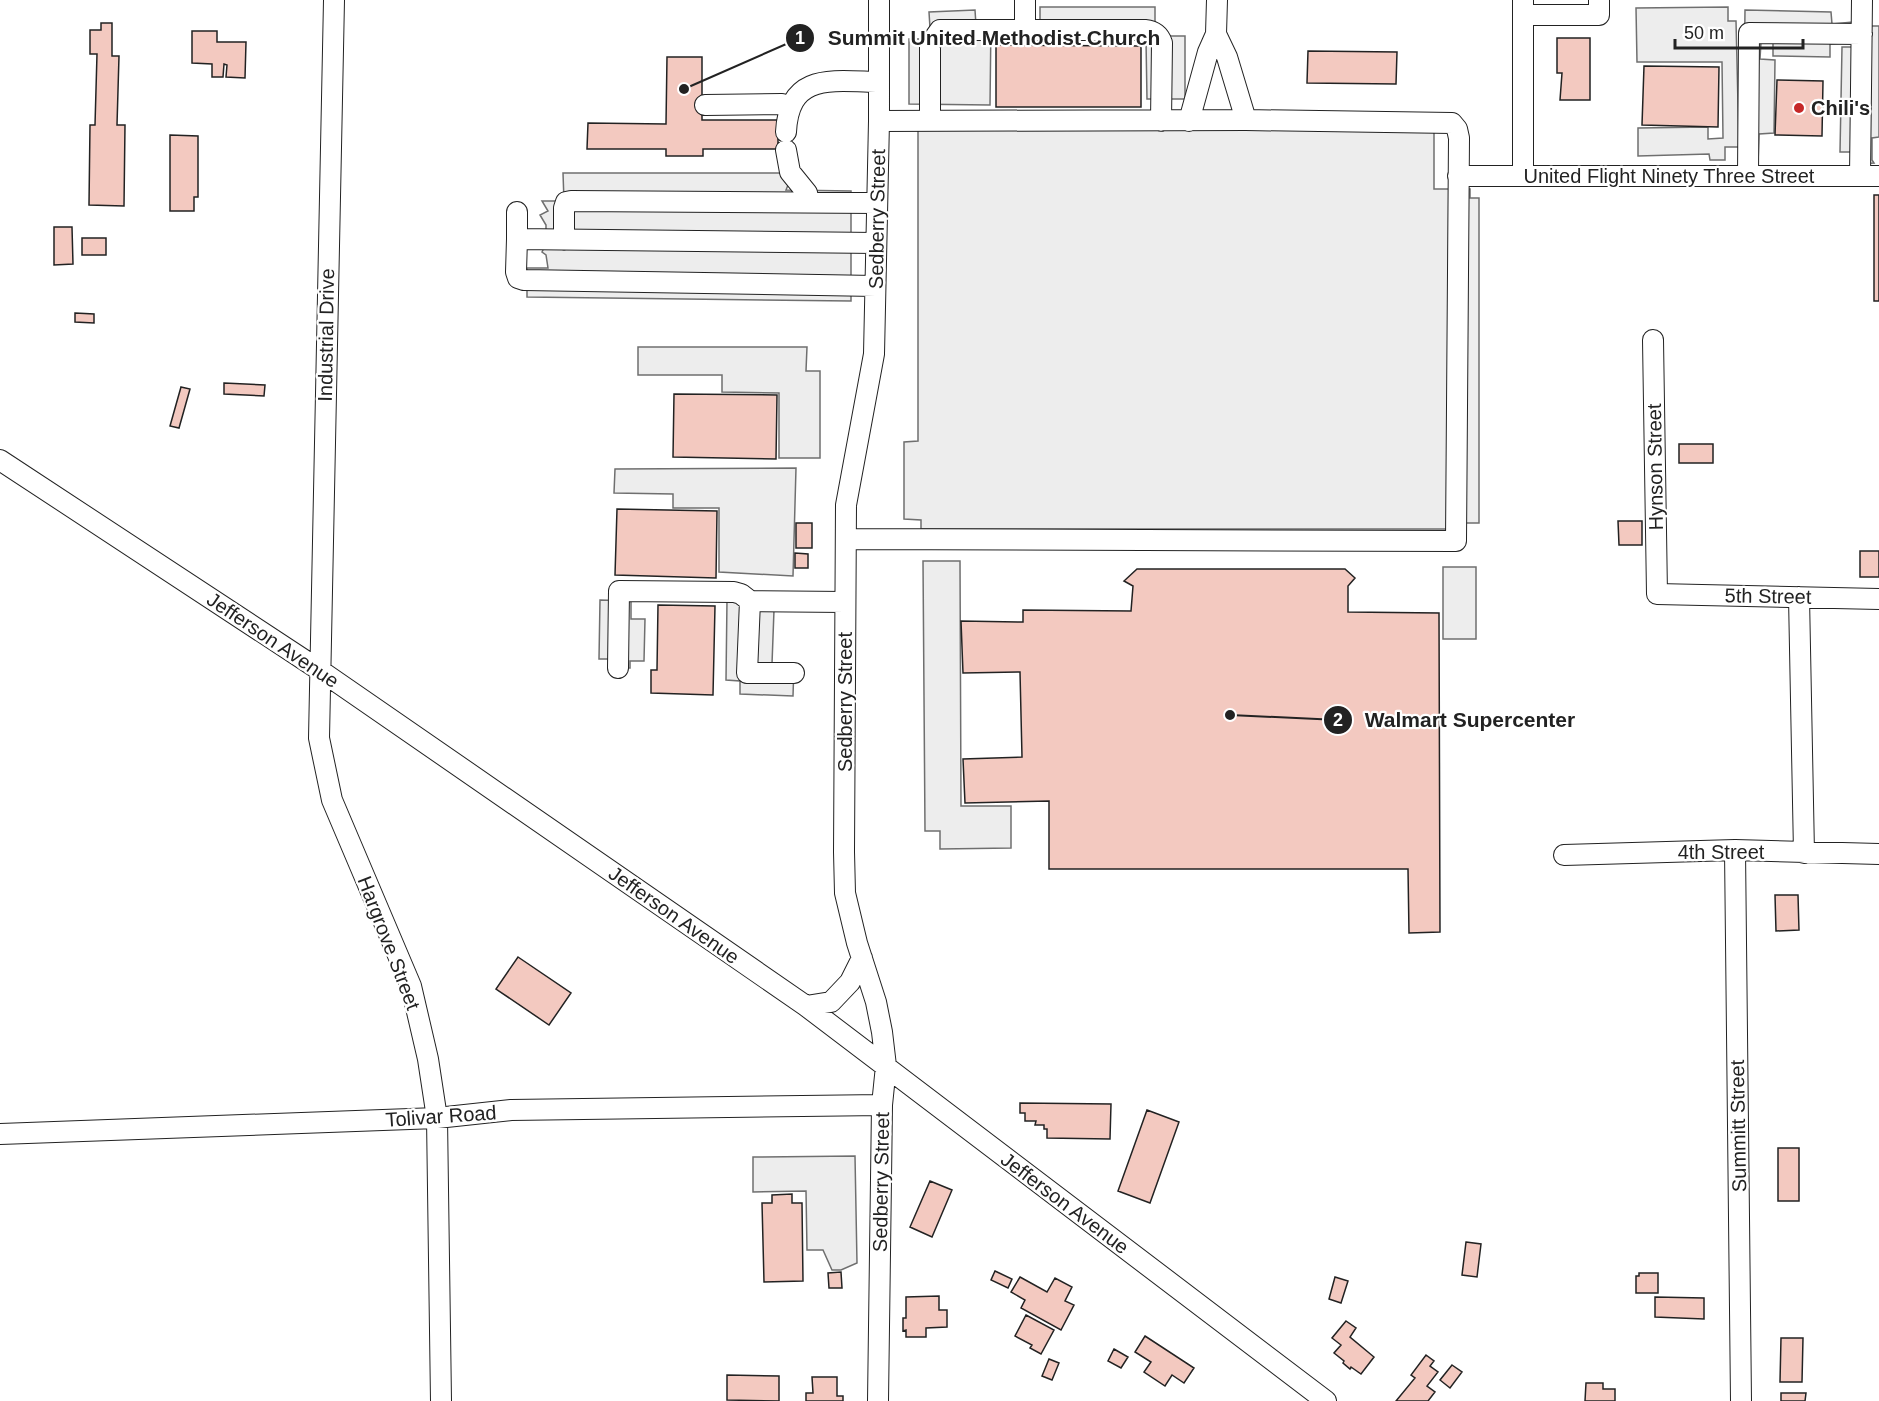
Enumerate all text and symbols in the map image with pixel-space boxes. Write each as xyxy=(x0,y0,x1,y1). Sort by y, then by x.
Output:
scale bar xyxy=(1675,12,1802,50)
callout: Summit United Methodist Church xyxy=(785,18,1172,57)
text: 50 m xyxy=(1684,23,1724,43)
text: Summit United Methodist Church xyxy=(828,26,1160,49)
text: 1 xyxy=(795,28,805,48)
place label: Chili's xyxy=(1811,97,1870,119)
marker: Chili's xyxy=(1792,101,1806,115)
street label: Sedberry Street xyxy=(865,148,889,289)
street label: United Flight Ninety Three Street xyxy=(1524,165,1815,187)
street label: Industrial Drive xyxy=(314,268,338,402)
street label: Hynson Street xyxy=(1643,403,1667,531)
street label: 5th Street xyxy=(1724,584,1812,608)
street label: Jefferson Avenue xyxy=(203,588,343,692)
street label: Sedberry Street xyxy=(834,632,856,772)
callout: Walmart Supercenter xyxy=(1323,700,1587,739)
text: Walmart Supercenter xyxy=(1365,708,1575,731)
text: 2 xyxy=(1333,710,1343,730)
street label: 4th Street xyxy=(1678,841,1765,863)
street label: Jefferson Avenue xyxy=(605,862,743,968)
street label: Hargrove Street xyxy=(353,873,425,1013)
street label: Summitt Street xyxy=(1726,1059,1750,1192)
street label: Tolivar Road xyxy=(385,1101,497,1131)
street label: Sedberry Street xyxy=(869,1111,893,1252)
street label: Jefferson Avenue xyxy=(997,1148,1133,1258)

